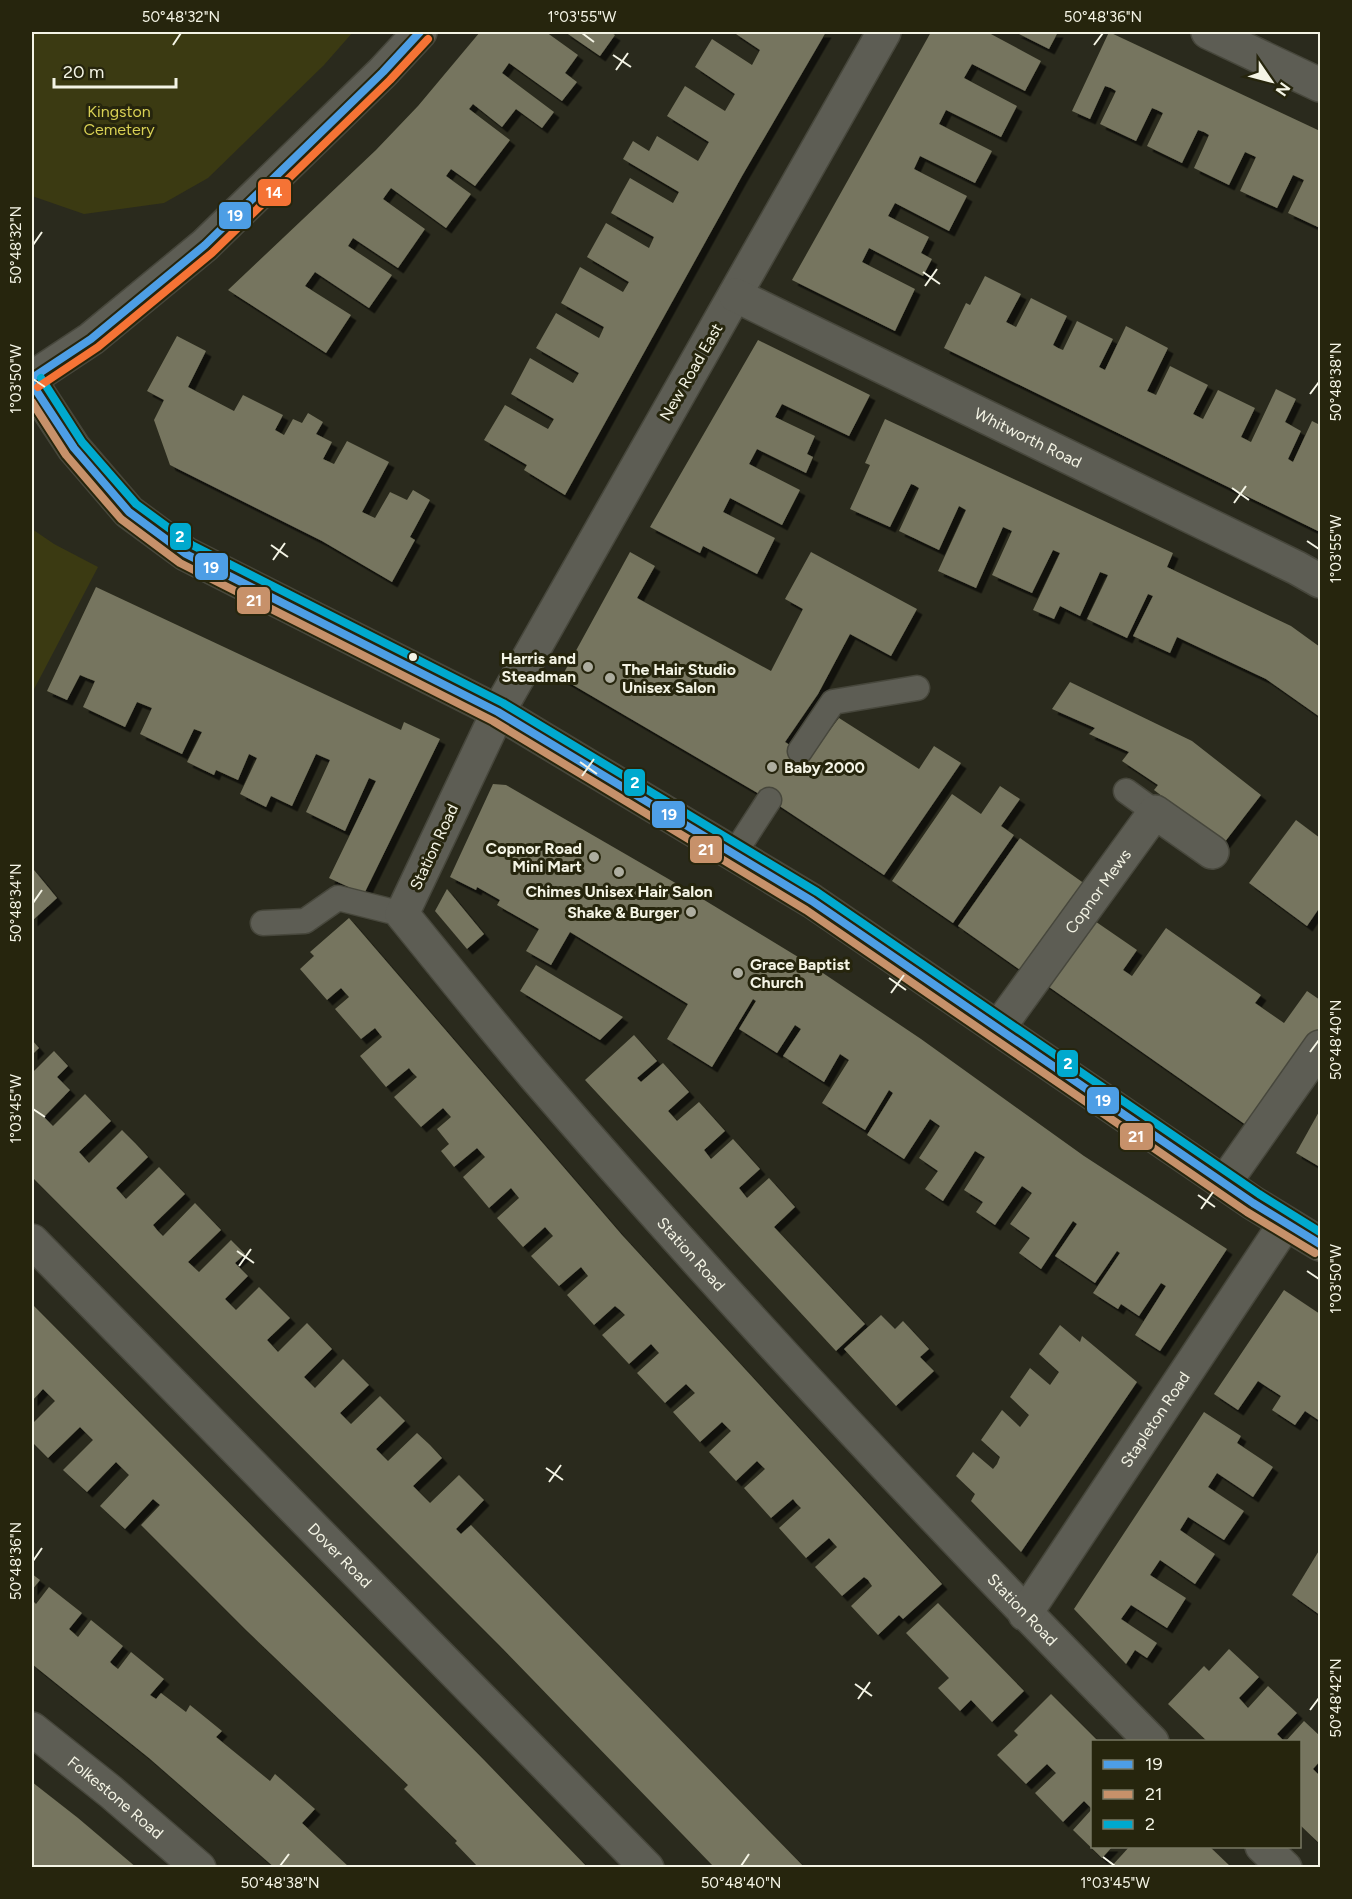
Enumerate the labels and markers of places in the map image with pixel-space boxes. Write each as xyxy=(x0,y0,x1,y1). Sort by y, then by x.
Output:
place label: Harris and Steadman xyxy=(501,649,576,686)
unlabelled marker xyxy=(407,651,419,663)
marker: Harris and Steadman xyxy=(581,660,595,674)
place label: The Hair Studio Unisex Salon xyxy=(622,660,736,697)
marker: The Hair Studio Unisex Salon xyxy=(603,671,617,685)
place label: Baby 2000 xyxy=(784,758,865,777)
marker: Baby 2000 xyxy=(765,760,779,774)
place label: Copnor Road Mini Mart xyxy=(486,839,582,876)
marker: Copnor Road Mini Mart xyxy=(587,850,601,864)
marker: Chimes Unisex Hair Salon xyxy=(612,865,626,879)
place label: Chimes Unisex Hair Salon xyxy=(525,882,713,901)
place label: Shake & Burger xyxy=(567,903,679,922)
marker: Shake & Burger xyxy=(684,905,698,919)
place label: Grace Baptist Church xyxy=(750,955,850,992)
marker: Grace Baptist Church xyxy=(731,966,745,980)

